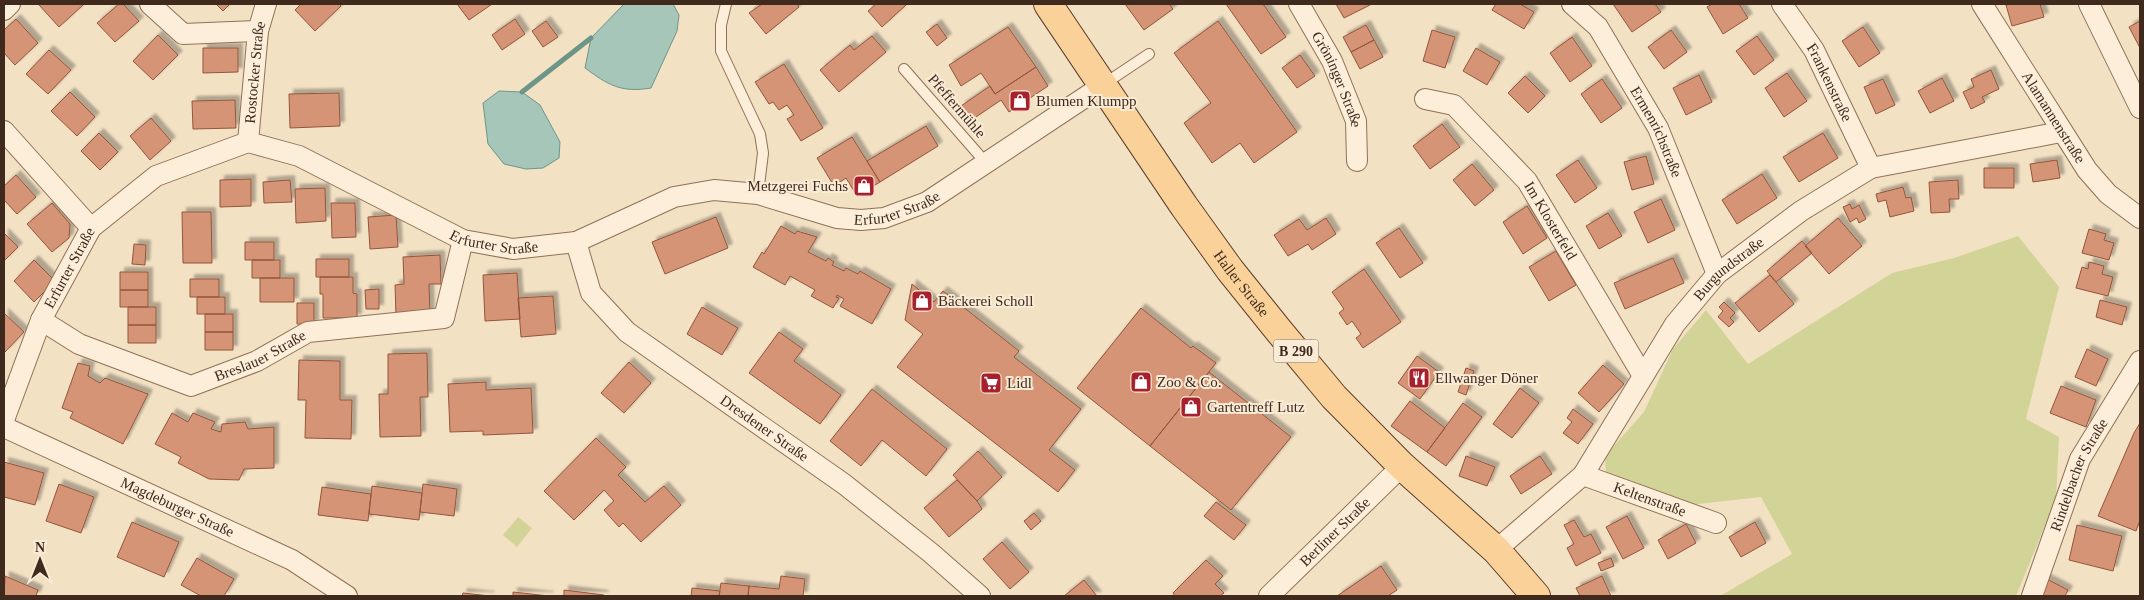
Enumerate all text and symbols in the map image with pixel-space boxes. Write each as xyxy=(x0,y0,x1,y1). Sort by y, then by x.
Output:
street label: Rostocker Straße xyxy=(242,19,269,124)
street label: Gröninger Straße xyxy=(1309,29,1364,128)
street label: Frankenstraße xyxy=(1804,40,1855,124)
street label: Alamannenstraße xyxy=(2019,69,2089,166)
street label: Pfeffermühle xyxy=(925,71,989,141)
street label: Ermenrichstraße xyxy=(1627,84,1685,180)
shop icon: Blumen Klumpp xyxy=(1008,89,1032,113)
place label: Blumen Klumpp xyxy=(1036,93,1136,109)
shop icon: Metzgerei Fuchs xyxy=(852,174,876,198)
place label: Metzgerei Fuchs xyxy=(748,178,848,194)
street label: Im Klosterfeld xyxy=(1521,179,1580,263)
street label: Erfurter Straße xyxy=(853,188,943,228)
street label: Erfurter Straße xyxy=(41,224,98,311)
street label: Erfurter Straße xyxy=(447,227,539,257)
street label: Burgundstraße xyxy=(1690,234,1767,304)
street label: Haller Straße xyxy=(1211,247,1272,320)
shop icon: Bäckerei Scholl xyxy=(910,289,934,313)
place label: Bäckerei Scholl xyxy=(938,293,1033,309)
street label: Breslauer Straße xyxy=(212,327,309,384)
road number: B 290 xyxy=(1274,340,1318,362)
restaurant icon: Ellwanger Döner xyxy=(1407,366,1431,390)
shop icon: Zoo & Co. xyxy=(1129,370,1153,394)
place label: Ellwanger Döner xyxy=(1435,370,1538,386)
supermarket icon: Lidl xyxy=(979,371,1003,395)
place label: Zoo & Co. xyxy=(1157,374,1222,390)
place label: Lidl xyxy=(1007,375,1032,391)
street label: Dresdener Straße xyxy=(717,392,812,465)
shop icon: Gartentreff Lutz xyxy=(1179,395,1203,419)
place label: Gartentreff Lutz xyxy=(1207,399,1305,415)
street label: Rindelbacher Straße xyxy=(2047,415,2111,534)
street label: Magdeburger Straße xyxy=(118,474,237,540)
street label: Keltenstraße xyxy=(1611,479,1689,520)
street label: Berliner Straße xyxy=(1297,494,1373,569)
north arrow xyxy=(15,535,65,585)
text: N xyxy=(35,540,45,555)

